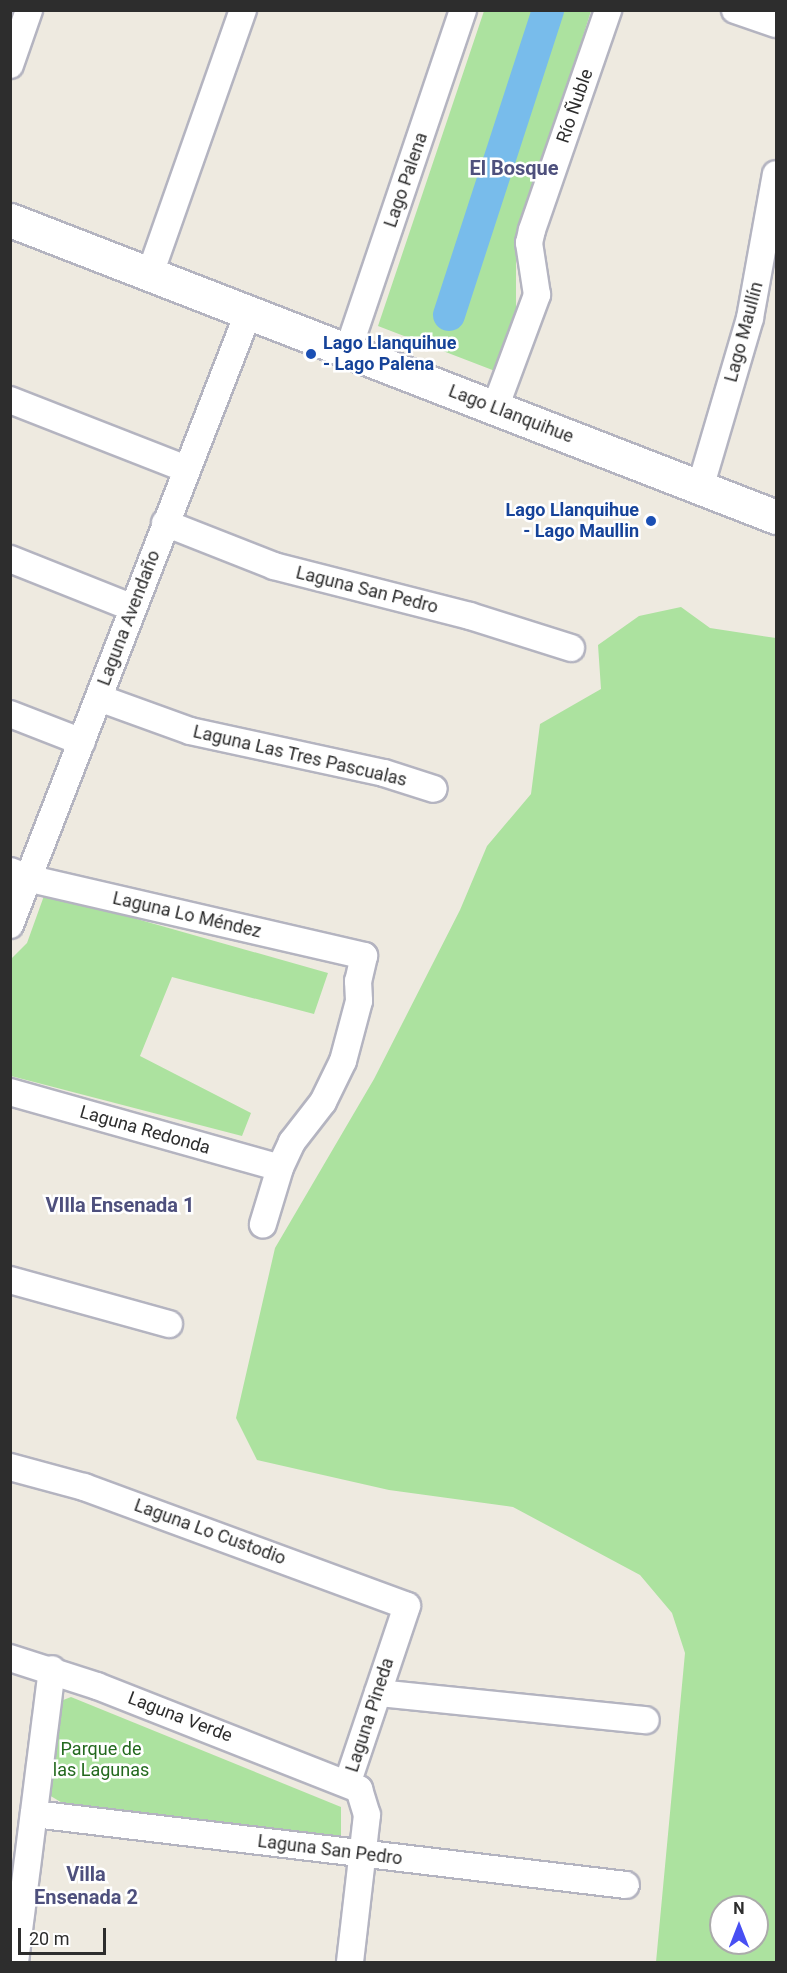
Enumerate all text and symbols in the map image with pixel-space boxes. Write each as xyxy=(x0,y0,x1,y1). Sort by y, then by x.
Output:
street label: Río Ñuble xyxy=(552,66,598,146)
street label: Lago Palena xyxy=(380,130,432,230)
district label: El Bosque xyxy=(469,156,559,180)
street label: Lago Maullín xyxy=(720,280,768,384)
place label: Lago Llanquihue - Lago Palena xyxy=(323,333,456,376)
marker: Lago Llanquihue - Lago Palena xyxy=(304,347,318,361)
street label: Lago Llanquihue xyxy=(445,380,577,448)
place label: Lago Llanquihue - Lago Maullin xyxy=(506,500,639,542)
marker: Lago Llanquihue - Lago Maullin xyxy=(644,514,658,528)
street label: Laguna Avendaño xyxy=(93,547,165,689)
street label: Laguna San Pedro xyxy=(294,562,440,618)
street label: Laguna Las Tres Pascualas xyxy=(191,721,409,791)
street label: Laguna Lo Méndez xyxy=(111,887,263,943)
street label: Laguna Redonda xyxy=(77,1101,213,1159)
district label: VIlla Ensenada 1 xyxy=(45,1193,195,1217)
street label: Laguna Lo Custodio xyxy=(131,1495,289,1569)
street label: Laguna Pineda xyxy=(341,1655,399,1775)
street label: Laguna Verde xyxy=(125,1687,235,1747)
park label: Parque de las Lagunas xyxy=(53,1739,149,1782)
street label: Laguna San Pedro xyxy=(256,1830,404,1870)
district label: Villa Ensenada 2 xyxy=(34,1863,138,1910)
north arrow xyxy=(709,1895,769,1955)
text: N xyxy=(733,1899,745,1918)
scale bar xyxy=(21,1916,110,1954)
text: 20 m xyxy=(29,1928,69,1949)

